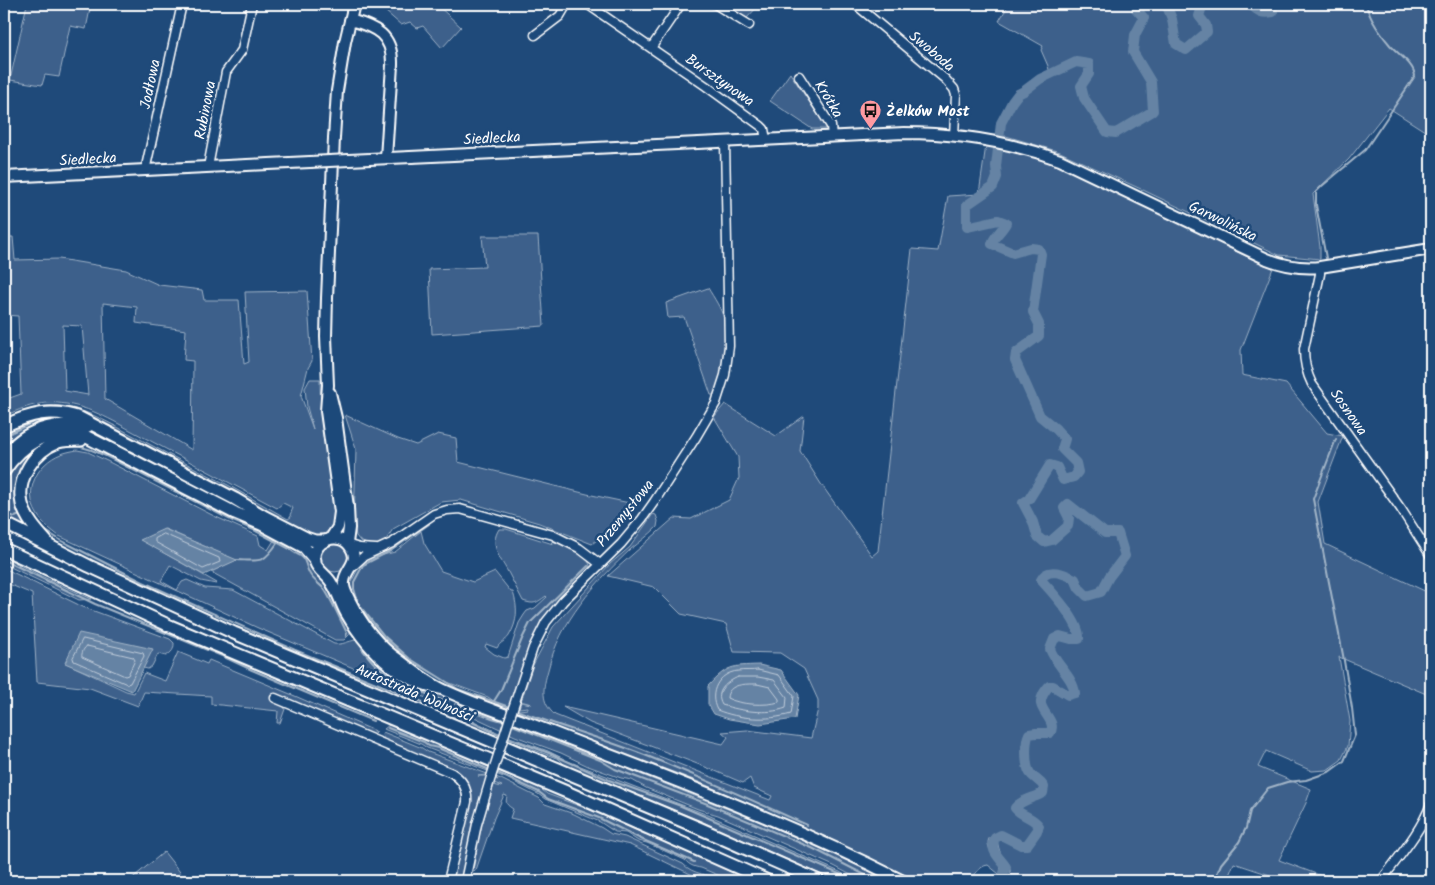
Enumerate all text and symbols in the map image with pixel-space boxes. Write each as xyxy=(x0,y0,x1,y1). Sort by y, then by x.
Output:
street label: Swoboda xyxy=(903,25,960,78)
street label: Bursztynowa xyxy=(680,48,759,113)
street label: Jodłowa xyxy=(134,57,168,111)
street label: Krótka xyxy=(807,76,849,123)
street label: Rubinowa xyxy=(189,79,223,142)
bus stop icon: Żelków Most xyxy=(858,99,882,130)
place label: Żelków Most xyxy=(886,100,970,124)
street label: Siedlecka xyxy=(463,126,521,152)
street label: Siedlecka xyxy=(59,147,117,173)
street label: Garwolińska xyxy=(1184,195,1261,249)
street label: Sosnowa xyxy=(1323,384,1373,441)
street label: Przemysłowa xyxy=(591,475,661,553)
street label: Autostrada Wolności xyxy=(351,658,479,730)

